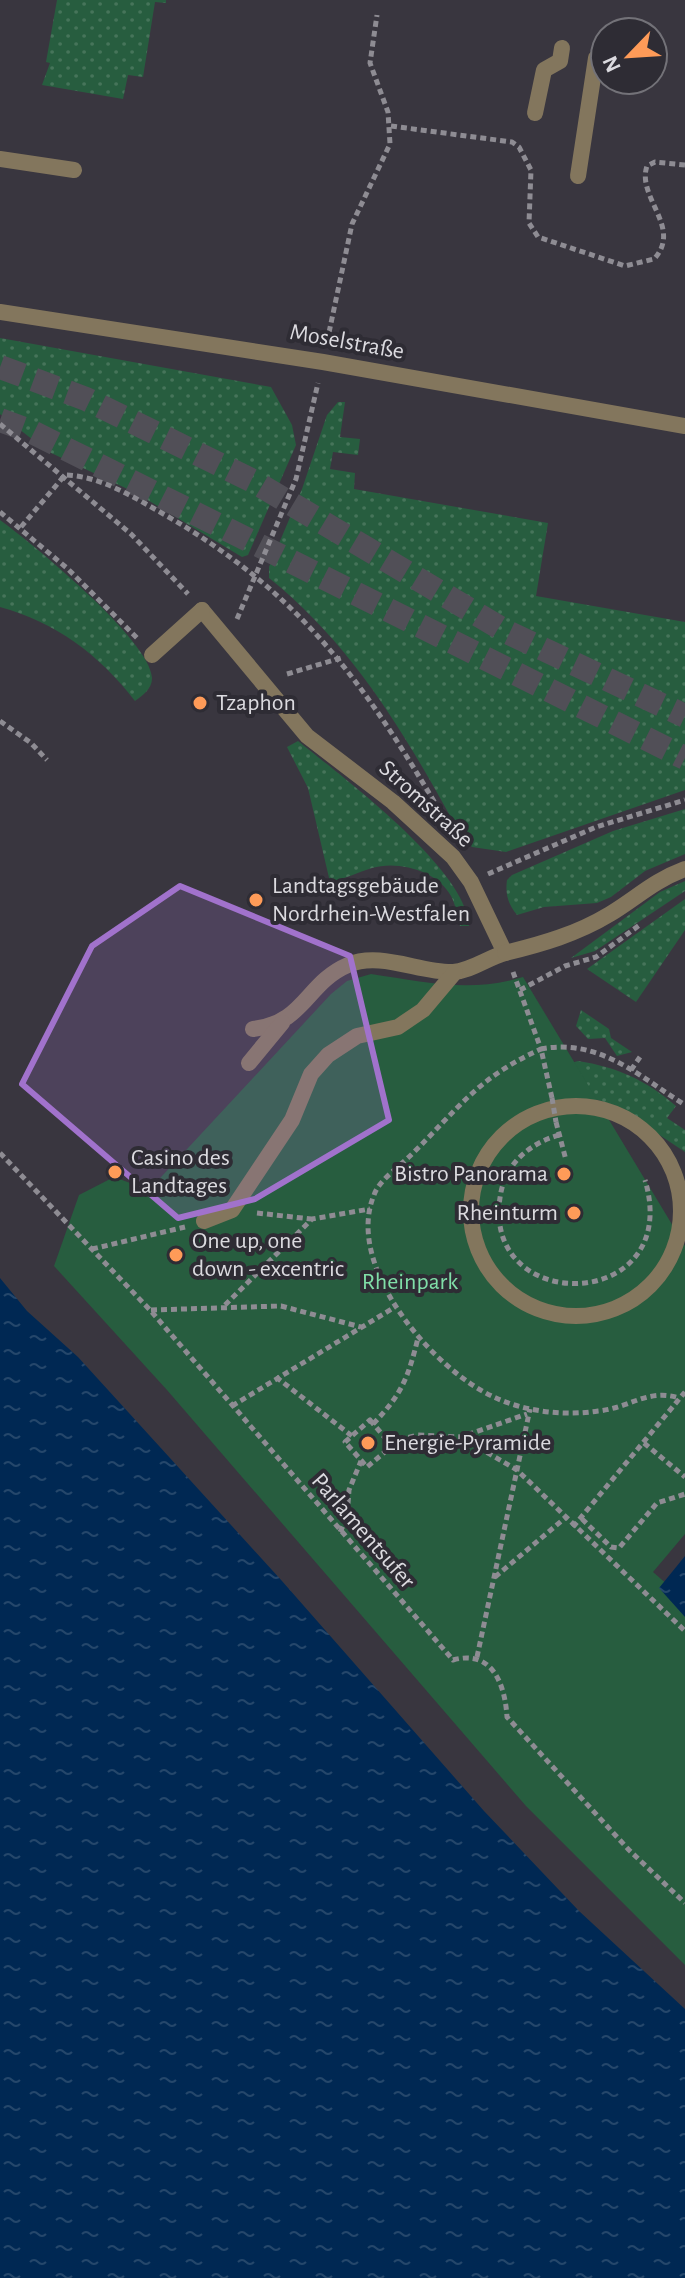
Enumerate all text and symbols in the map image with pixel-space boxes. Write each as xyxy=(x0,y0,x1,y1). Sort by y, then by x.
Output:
north arrow xyxy=(589,16,669,96)
text: N xyxy=(599,52,625,76)
street label: Moselstraße xyxy=(288,320,406,364)
place label: Tzaphon xyxy=(216,691,296,715)
marker: Tzaphon xyxy=(191,694,209,712)
street label: Stromstraße xyxy=(375,756,477,852)
place label: Landtagsgebäude Nordrhein-Westfalen xyxy=(272,874,470,926)
marker: Landtagsgebäude Nordrhein-Westfalen xyxy=(247,891,265,909)
place label: Casino des Landtages xyxy=(131,1146,230,1198)
place label: Bistro Panorama xyxy=(394,1162,548,1186)
marker: Casino des Landtages xyxy=(106,1163,124,1181)
marker: Bistro Panorama xyxy=(555,1165,573,1183)
place label: Rheinturm xyxy=(457,1201,558,1225)
marker: Rheinturm xyxy=(565,1204,583,1222)
place label: One up, one down - excentric xyxy=(192,1229,344,1281)
marker: One up, one down - excentric xyxy=(167,1246,185,1264)
park label: Rheinpark xyxy=(362,1270,458,1294)
place label: Energie-Pyramide xyxy=(384,1431,551,1455)
marker: Energie-Pyramide xyxy=(359,1434,377,1452)
street label: Parlamentsufer xyxy=(307,1469,419,1593)

